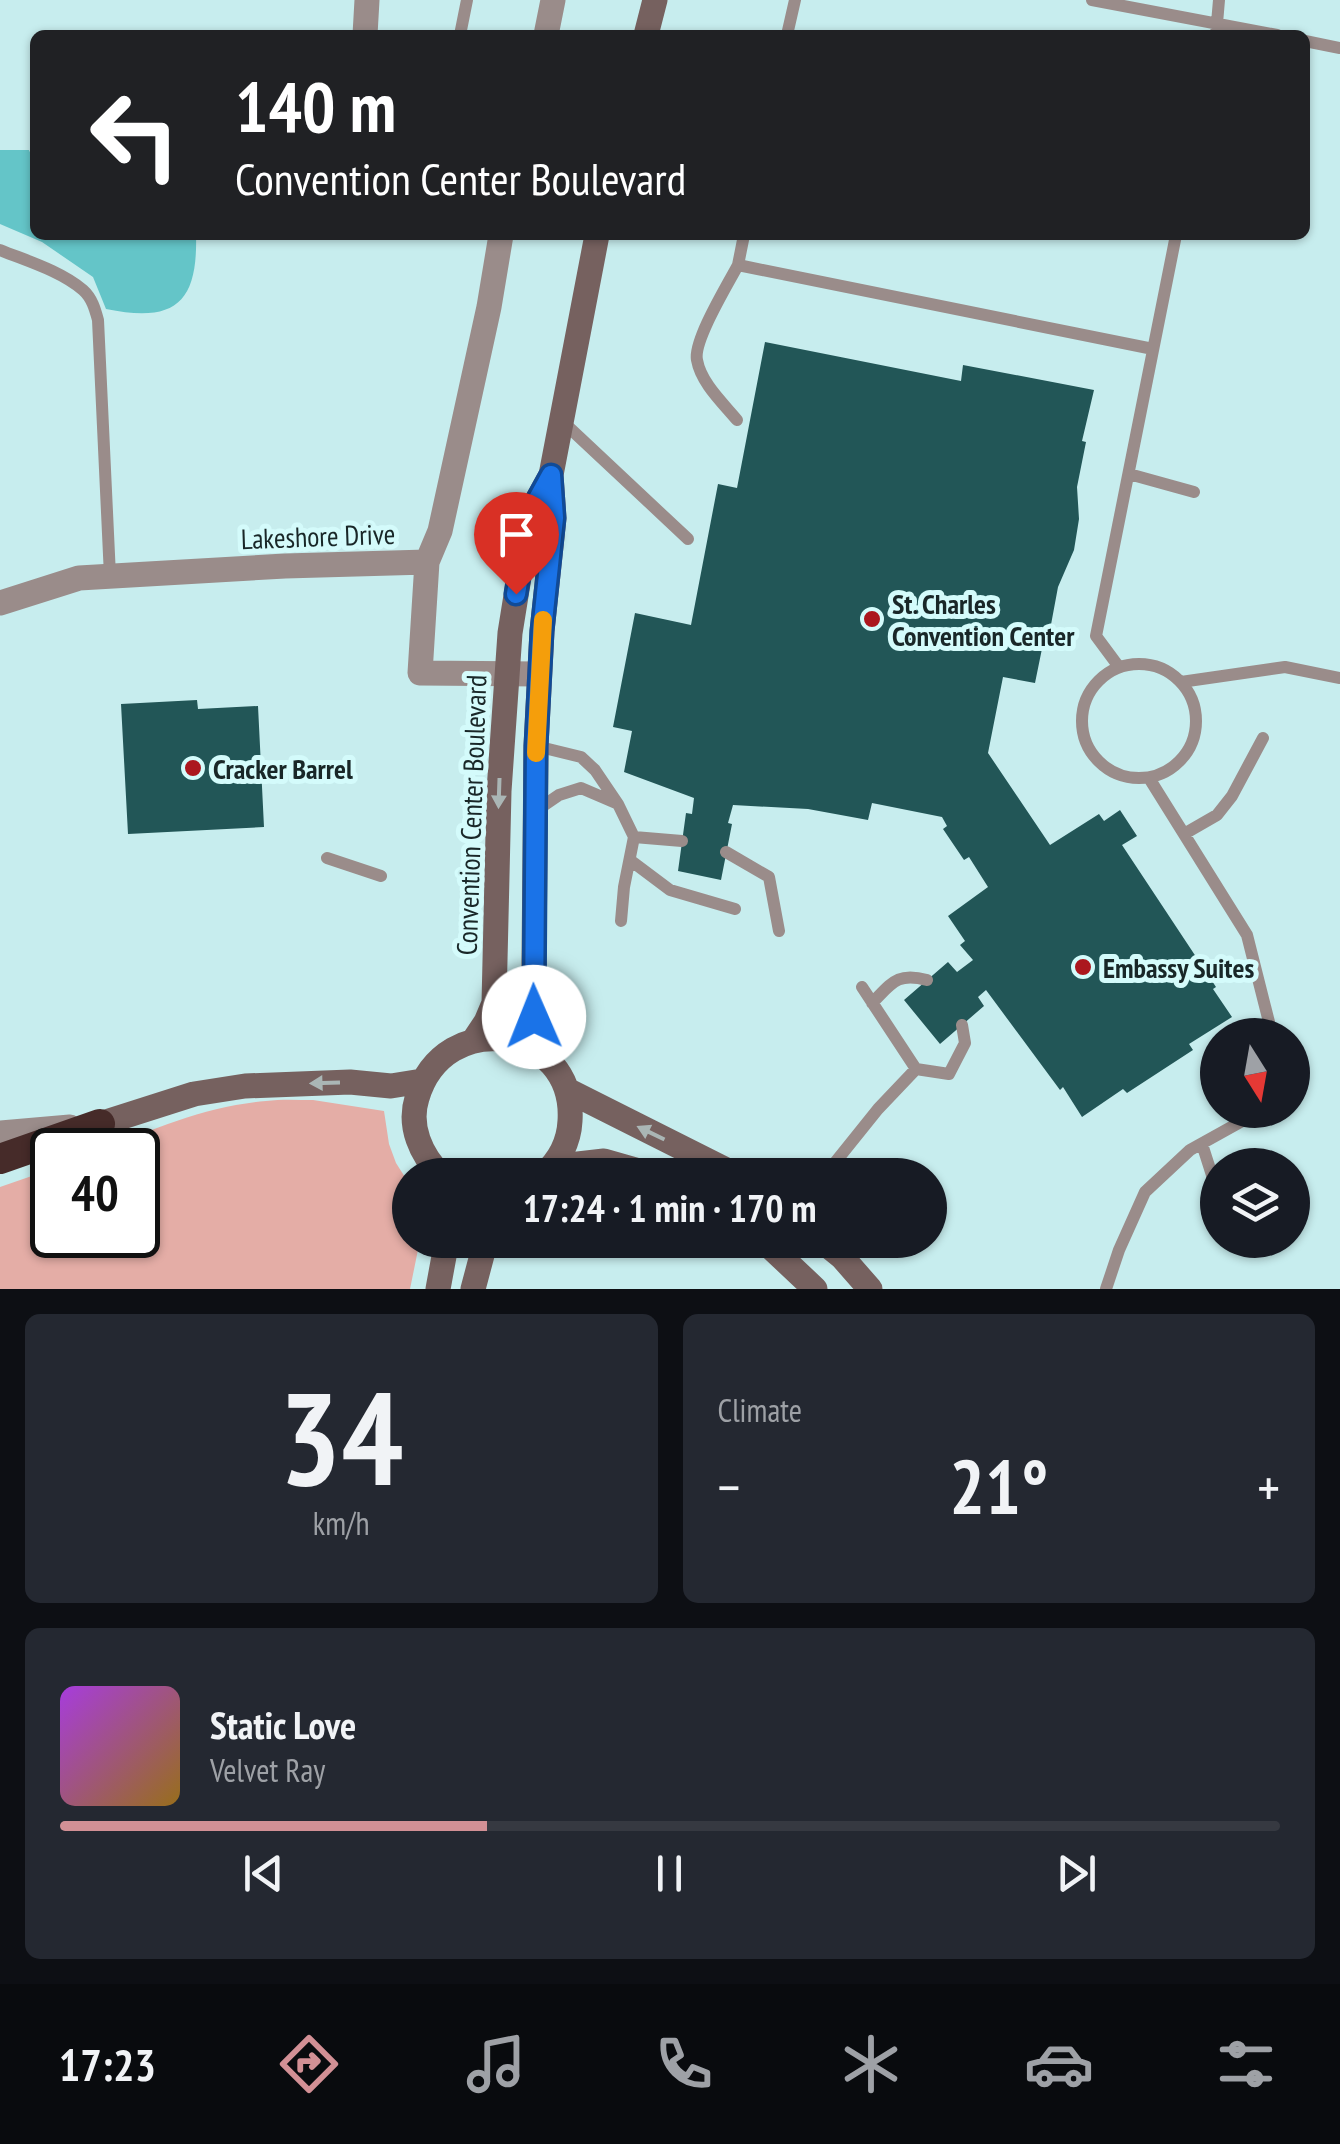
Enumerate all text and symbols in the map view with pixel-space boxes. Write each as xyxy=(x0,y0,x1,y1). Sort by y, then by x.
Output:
text: 140 m xyxy=(235,61,396,151)
icon: left xyxy=(70,70,200,200)
text: Convention Center Boulevard xyxy=(235,149,686,207)
pin xyxy=(474,492,559,595)
icon: arrive xyxy=(489,507,544,562)
street label: Lakeshore Drive xyxy=(240,515,396,557)
place label: St. Charles Convention Center xyxy=(892,585,1075,654)
marker: St. Charles Convention Center xyxy=(861,608,883,630)
street label: Convention Center Boulevard xyxy=(448,674,494,956)
place label: Cracker Barrel xyxy=(213,750,353,787)
marker: Cracker Barrel xyxy=(182,757,204,779)
one-way arrow xyxy=(491,777,507,809)
place label: Embassy Suites xyxy=(1103,949,1254,986)
marker: Embassy Suites xyxy=(1072,956,1094,978)
position arrow xyxy=(482,965,586,1069)
north arrow xyxy=(1200,1018,1310,1128)
map controls xyxy=(1200,1018,1310,1258)
one-way arrow xyxy=(309,1076,340,1092)
one-way arrow xyxy=(637,1124,666,1141)
speed limit sign: 40 xyxy=(30,1128,160,1258)
button: layers xyxy=(1200,1148,1310,1258)
text: 17:24 · 1 min · 170 m xyxy=(523,1183,816,1232)
text: 34 xyxy=(279,1353,403,1521)
text: Climate xyxy=(718,1389,802,1431)
text: 21° xyxy=(949,1438,1048,1535)
text: − xyxy=(718,1451,740,1522)
text: + xyxy=(1257,1451,1280,1522)
text: km/h xyxy=(313,1502,370,1544)
text: Static Love xyxy=(210,1700,356,1749)
text: Velvet Ray xyxy=(210,1749,325,1791)
icon: previous xyxy=(236,1846,291,1901)
icon: pause xyxy=(642,1846,697,1901)
icon: next xyxy=(1049,1846,1104,1901)
icon: directions xyxy=(274,2029,344,2099)
icon: music xyxy=(461,2029,531,2099)
icon: phone xyxy=(649,2029,719,2099)
icon: climate xyxy=(836,2029,906,2099)
icon: car xyxy=(1024,2029,1094,2099)
icon: filters xyxy=(1211,2029,1281,2099)
text: 17:23 xyxy=(59,2035,156,2093)

